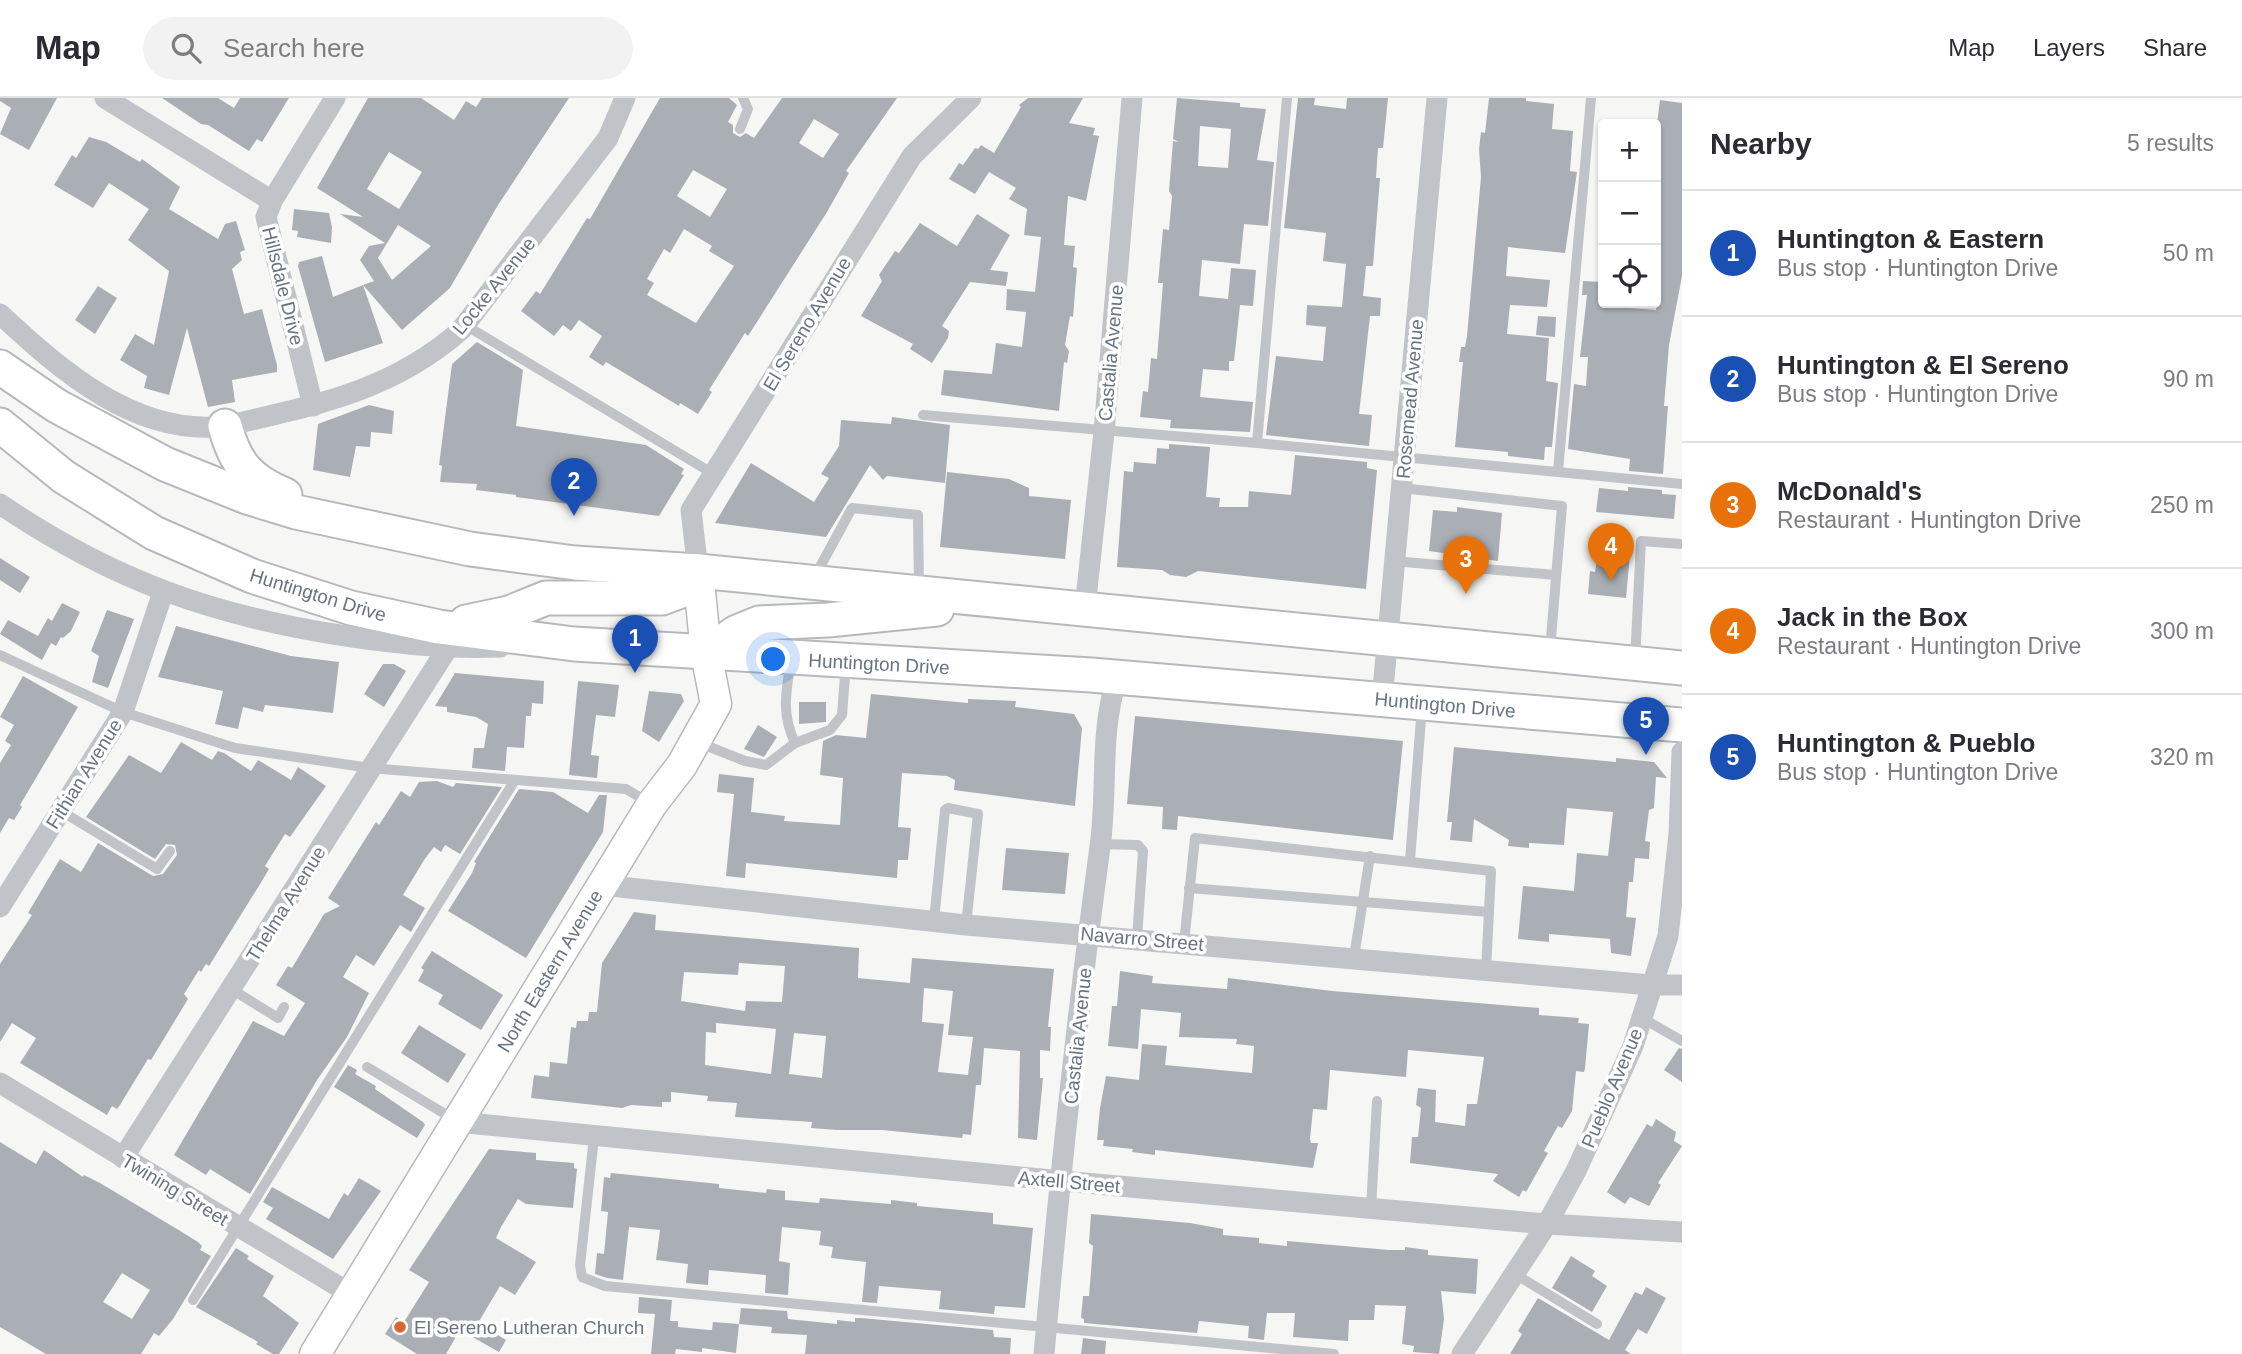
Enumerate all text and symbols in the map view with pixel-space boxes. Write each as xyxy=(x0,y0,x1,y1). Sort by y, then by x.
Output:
search box xyxy=(143,17,633,80)
text: Map xyxy=(35,29,101,66)
icon: search xyxy=(167,29,205,67)
text: Search here xyxy=(223,33,365,63)
text: Map xyxy=(1948,34,1995,61)
text: Layers xyxy=(2033,34,2105,61)
text: Share xyxy=(2143,34,2207,61)
map controls xyxy=(1598,119,1661,308)
button: + xyxy=(1598,119,1661,182)
text: Nearby xyxy=(1710,127,1812,160)
text: 5 results xyxy=(2127,130,2214,156)
button: − xyxy=(1598,182,1661,245)
text: Huntington & Eastern xyxy=(1777,224,2044,254)
street label: Hillsdale Drive xyxy=(258,225,308,347)
street label: Locke Avenue xyxy=(448,233,540,339)
text: 1 xyxy=(1727,240,1739,266)
text: 50 m xyxy=(2163,240,2214,266)
button: locate xyxy=(1598,245,1661,308)
street label: El Sereno Avenue xyxy=(759,254,855,394)
text: Bus stop · Huntington Drive xyxy=(1777,255,2058,281)
street label: Castalia Avenue xyxy=(1095,284,1127,422)
street label: Rosemead Avenue xyxy=(1393,318,1427,480)
text: Huntington & El Sereno xyxy=(1777,350,2069,380)
text: 2 xyxy=(1727,366,1739,392)
text: 90 m xyxy=(2163,366,2214,392)
text: Bus stop · Huntington Drive xyxy=(1777,381,2058,407)
pin: 2 xyxy=(551,458,597,516)
text: McDonald's xyxy=(1777,476,1922,506)
text: 3 xyxy=(1727,492,1739,518)
text: 250 m xyxy=(2150,492,2214,518)
text: Restaurant · Huntington Drive xyxy=(1777,507,2081,533)
pin: 4 xyxy=(1588,523,1634,581)
pin: 3 xyxy=(1443,536,1489,594)
street label: Huntington Drive xyxy=(247,564,389,626)
text: Jack in the Box xyxy=(1777,602,1968,632)
pin: 1 xyxy=(612,615,658,673)
text: 4 xyxy=(1727,618,1739,644)
text: 300 m xyxy=(2150,618,2214,644)
text: Restaurant · Huntington Drive xyxy=(1777,633,2081,659)
your location xyxy=(756,642,790,676)
street label: Huntington Drive xyxy=(808,650,950,678)
street label: Huntington Drive xyxy=(1374,688,1516,722)
pin: 5 xyxy=(1623,697,1669,755)
street label: Fithian Avenue xyxy=(42,715,126,833)
text: Huntington & Pueblo xyxy=(1777,728,2036,758)
text: 5 xyxy=(1727,744,1739,770)
text: 320 m xyxy=(2150,744,2214,770)
text: Bus stop · Huntington Drive xyxy=(1777,759,2058,785)
street label: Thelma Avenue xyxy=(242,843,330,965)
street label: North Eastern Avenue xyxy=(493,886,607,1056)
street label: Navarro Street xyxy=(1080,923,1205,955)
street label: Castalia Avenue xyxy=(1060,967,1096,1105)
street label: Pueblo Avenue xyxy=(1577,1025,1647,1151)
street label: Twining Street xyxy=(118,1150,233,1230)
street label: Axtell Street xyxy=(1017,1167,1122,1197)
place label: El Sereno Lutheran Church xyxy=(414,1317,644,1338)
marker: El Sereno Lutheran Church xyxy=(392,1319,408,1335)

